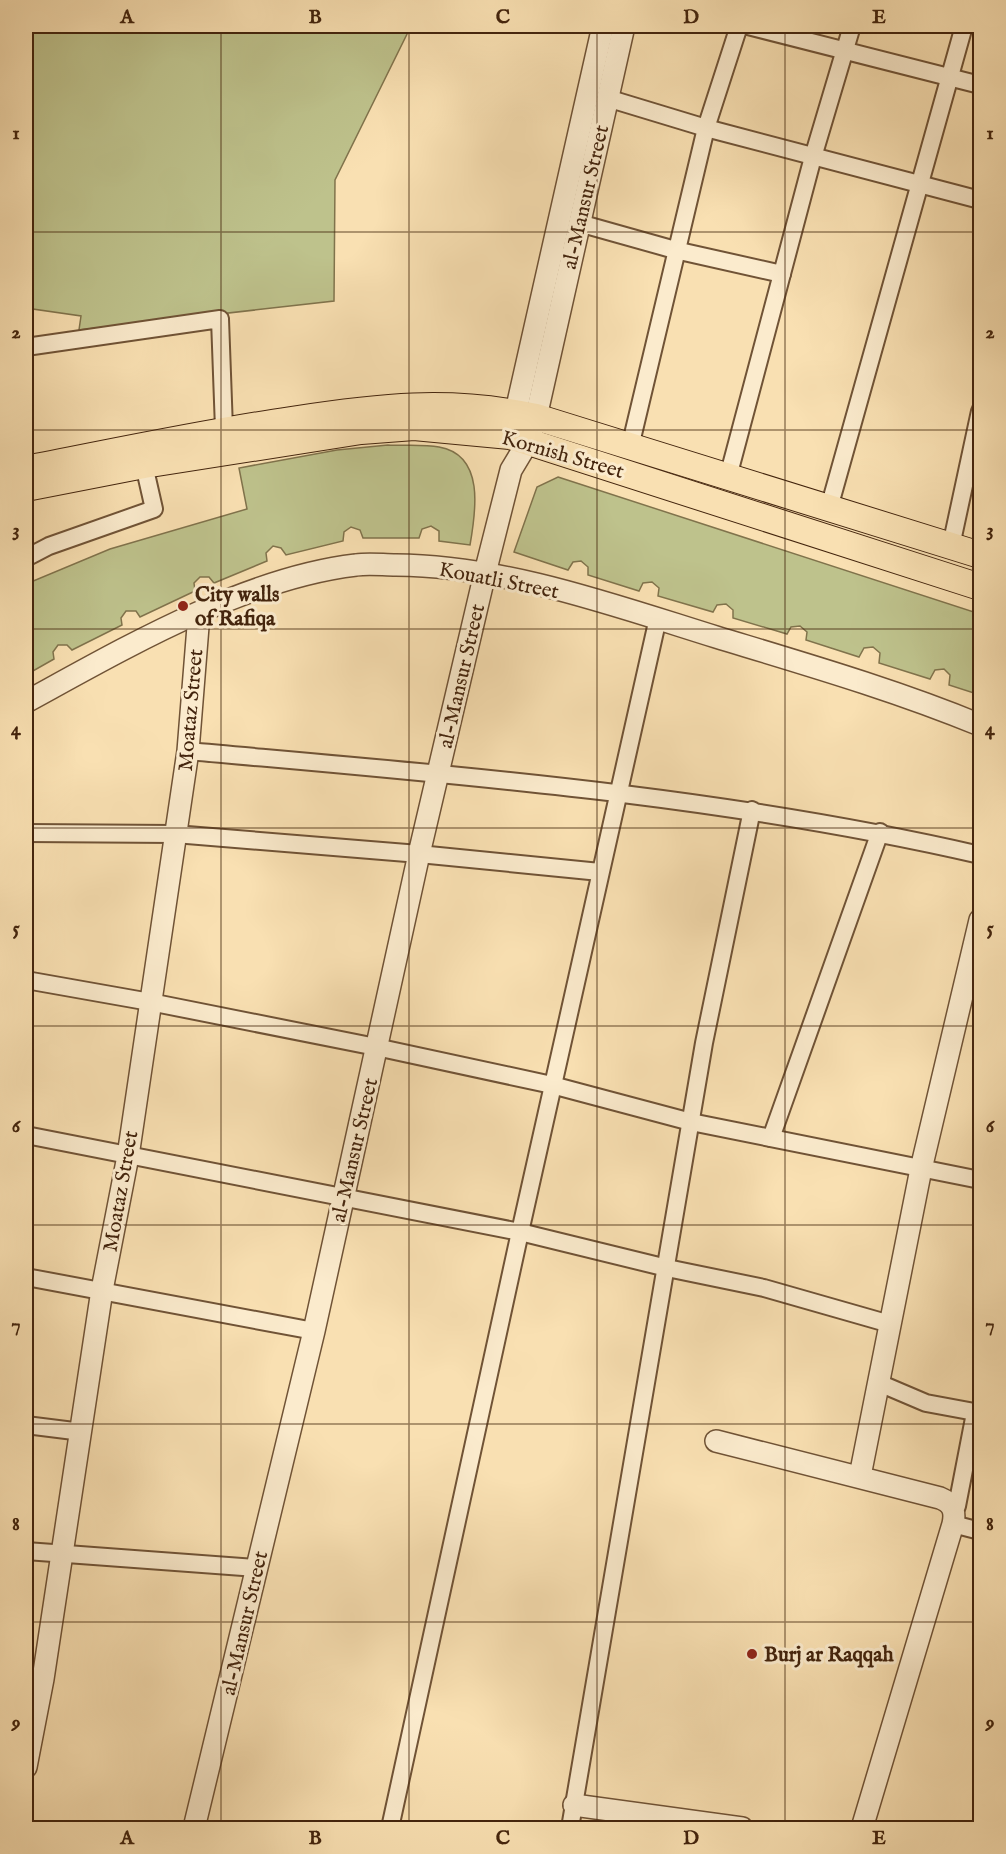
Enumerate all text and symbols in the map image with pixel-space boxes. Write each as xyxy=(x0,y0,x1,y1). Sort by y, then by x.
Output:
text: A xyxy=(119,5,135,30)
text: B xyxy=(308,5,322,30)
text: C xyxy=(496,5,510,30)
text: D xyxy=(683,5,699,30)
text: E xyxy=(872,5,886,30)
text: 1 xyxy=(12,121,20,146)
text: 1 xyxy=(986,121,994,146)
street label: al-Mansur Street xyxy=(557,123,616,272)
text: 2 xyxy=(11,320,21,345)
text: 2 xyxy=(985,320,995,345)
street label: Kornish Street xyxy=(498,425,627,486)
text: 3 xyxy=(12,518,20,543)
text: 3 xyxy=(986,518,994,543)
street label: Kouatli Street xyxy=(436,557,561,606)
place label: City walls of Rafiqa xyxy=(195,582,279,633)
marker: City walls of Rafiqa xyxy=(176,599,190,613)
street label: al-Mansur Street xyxy=(433,602,492,751)
street label: Moataz Street xyxy=(173,648,210,772)
text: 4 xyxy=(11,717,22,742)
text: 4 xyxy=(985,717,996,742)
text: 5 xyxy=(12,916,20,941)
text: 5 xyxy=(986,916,994,941)
street label: al-Mansur Street xyxy=(326,1076,385,1225)
text: 6 xyxy=(12,1114,22,1139)
text: 6 xyxy=(986,1114,996,1139)
street label: Moataz Street xyxy=(98,1129,145,1254)
text: 7 xyxy=(11,1313,21,1338)
text: 7 xyxy=(985,1313,995,1338)
text: 8 xyxy=(12,1512,20,1537)
text: 8 xyxy=(986,1512,994,1537)
street label: al-Mansur Street xyxy=(216,1549,275,1698)
place label: Burj ar Raqqah xyxy=(764,1642,894,1669)
marker: Burj ar Raqqah xyxy=(745,1647,759,1661)
text: 9 xyxy=(11,1710,21,1735)
text: 9 xyxy=(985,1710,995,1735)
text: A xyxy=(119,1826,135,1851)
text: B xyxy=(308,1826,322,1851)
text: C xyxy=(496,1826,510,1851)
text: D xyxy=(683,1826,699,1851)
text: E xyxy=(872,1826,886,1851)

